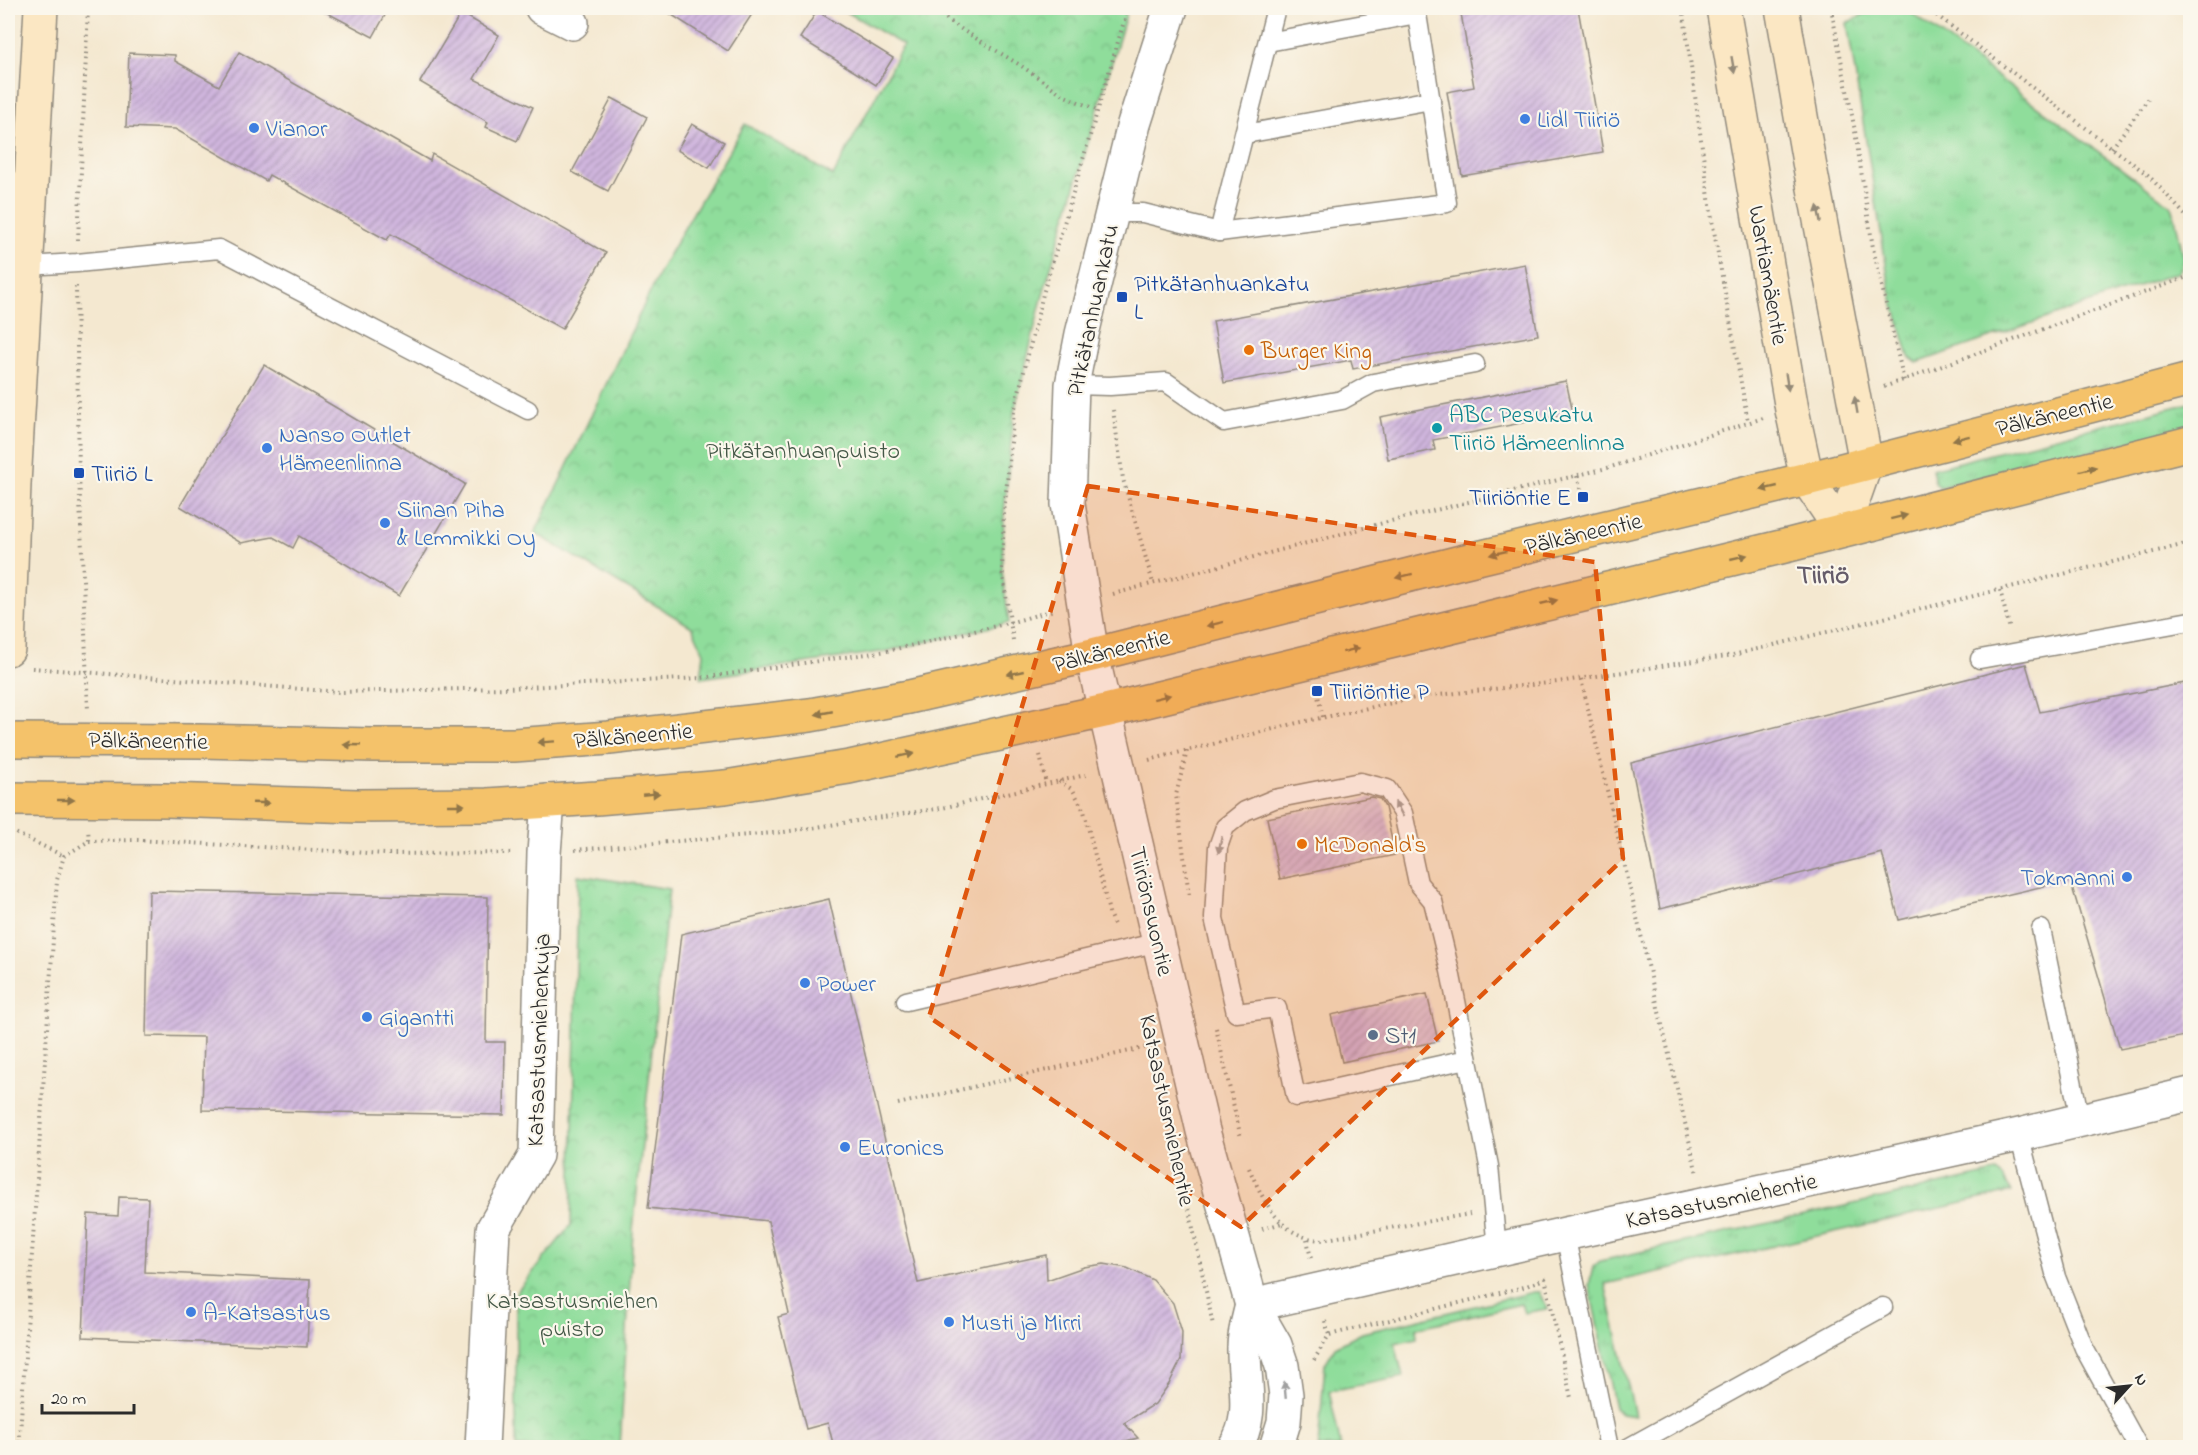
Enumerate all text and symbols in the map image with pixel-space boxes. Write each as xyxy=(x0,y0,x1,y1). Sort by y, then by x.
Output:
one-way arrow xyxy=(1729,56,1738,75)
place label: Lidl Tiiriö xyxy=(1537,104,1620,139)
marker: Lidl Tiiriö xyxy=(1518,112,1532,126)
place label: Vianor xyxy=(265,113,328,148)
marker: Vianor xyxy=(247,121,261,135)
street label: Wartiamäentie xyxy=(1737,203,1796,348)
one-way arrow xyxy=(1814,204,1823,223)
street label: Pitkätanhuankatu xyxy=(1059,221,1130,400)
place label: Pitkätanhuankatu L xyxy=(1134,268,1309,331)
marker: Pitkätanhuankatu L xyxy=(1115,290,1129,304)
place label: Burger King xyxy=(1260,335,1372,370)
marker: Burger King xyxy=(1242,343,1256,357)
one-way arrow xyxy=(1783,372,1792,391)
street label: Pälkäneentie xyxy=(1992,385,2117,448)
one-way arrow xyxy=(1851,396,1860,415)
place label: ABC Pesukatu Tiiriö Hämeenlinna xyxy=(1449,399,1625,462)
place label: Nanso Outlet Hämeenlinna xyxy=(279,419,411,482)
marker: ABC Pesukatu Tiiriö Hämeenlinna xyxy=(1430,421,1444,435)
one-way arrow xyxy=(1952,434,1970,443)
park label: Pitkätanhuanpuisto xyxy=(706,435,900,470)
marker: Nanso Outlet Hämeenlinna xyxy=(260,441,274,455)
place label: Tiiriö L xyxy=(91,458,153,493)
one-way arrow xyxy=(2079,463,2097,473)
marker: Tiiriö L xyxy=(72,466,86,480)
place label: Tiiriöntie E xyxy=(1469,482,1571,517)
one-way arrow xyxy=(1760,484,1778,494)
marker: Tiiriöntie E xyxy=(1576,490,1590,504)
place label: Siinan Piha & Lemmikki Oy xyxy=(397,494,536,558)
street label: Pälkäneentie xyxy=(1521,505,1646,566)
one-way arrow xyxy=(1890,511,1908,521)
marker: Siinan Piha & Lemmikki Oy xyxy=(378,516,392,530)
one-way arrow xyxy=(1488,548,1507,558)
one-way arrow xyxy=(1729,551,1748,561)
district label: Tiiriö xyxy=(1797,557,1849,596)
one-way arrow xyxy=(1395,571,1414,581)
one-way arrow xyxy=(1540,596,1558,606)
one-way arrow xyxy=(1206,619,1225,629)
street label: Pälkäneentie xyxy=(1049,621,1174,684)
one-way arrow xyxy=(1342,645,1361,655)
one-way arrow xyxy=(1005,668,1024,678)
place label: Tiiriöntie P xyxy=(1329,676,1430,711)
marker: Tiiriöntie P xyxy=(1310,684,1324,698)
one-way arrow xyxy=(1153,692,1171,702)
one-way arrow xyxy=(814,709,833,718)
street label: Pälkäneentie xyxy=(572,715,695,760)
street label: Pälkäneentie xyxy=(88,724,208,761)
one-way arrow xyxy=(537,738,556,747)
one-way arrow xyxy=(342,740,361,750)
one-way arrow xyxy=(897,750,916,759)
one-way arrow xyxy=(641,789,660,799)
one-way arrow xyxy=(56,795,75,805)
one-way arrow xyxy=(251,798,270,807)
one-way arrow xyxy=(446,800,465,810)
one-way arrow xyxy=(1394,800,1404,817)
place label: McDonald's xyxy=(1314,829,1426,864)
one-way arrow xyxy=(1215,836,1224,855)
marker: McDonald's xyxy=(1295,837,1309,851)
street label: Tiiriönsuontie xyxy=(1118,843,1181,980)
place label: Tokmanni xyxy=(2020,862,2115,897)
marker: Tokmanni xyxy=(2120,870,2134,884)
street label: Katsastusmiehenkuja xyxy=(519,933,562,1147)
place label: Power xyxy=(817,968,876,1003)
marker: Power xyxy=(798,976,812,990)
place label: Gigantti xyxy=(379,1002,454,1037)
marker: Gigantti xyxy=(360,1010,374,1024)
street label: Katsastusmiehentie xyxy=(1128,1012,1203,1210)
place label: St1 xyxy=(1385,1020,1416,1055)
marker: St1 xyxy=(1366,1028,1380,1042)
place label: Euronics xyxy=(857,1132,944,1167)
marker: Euronics xyxy=(838,1140,852,1154)
street label: Katsastusmiehentie xyxy=(1623,1165,1821,1240)
park label: Katsastusmiehen puisto xyxy=(486,1285,658,1348)
place label: A-Katsastus xyxy=(203,1297,331,1332)
marker: A-Katsastus xyxy=(184,1305,198,1319)
place label: Musti ja Mirri xyxy=(961,1307,1082,1342)
marker: Musti ja Mirri xyxy=(942,1315,956,1329)
north arrow xyxy=(2099,1356,2159,1416)
text: N xyxy=(2127,1370,2154,1391)
scale bar xyxy=(42,1377,134,1415)
one-way arrow xyxy=(1280,1381,1290,1400)
text: 20 m xyxy=(51,1387,86,1413)

